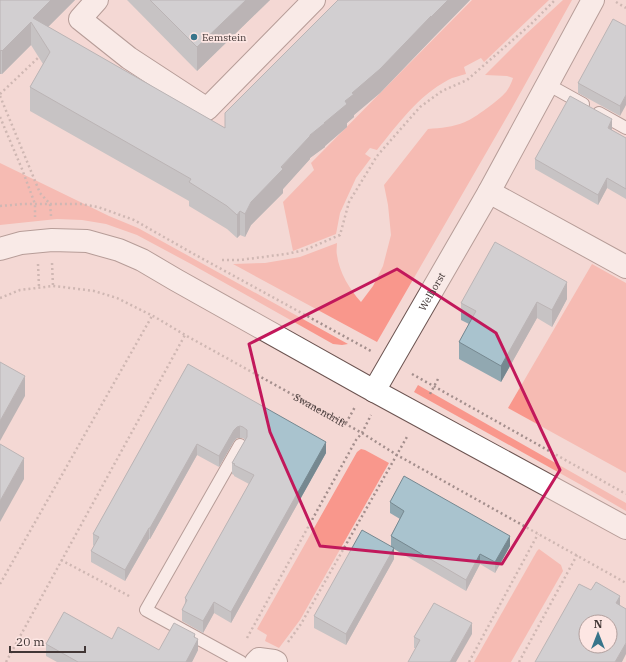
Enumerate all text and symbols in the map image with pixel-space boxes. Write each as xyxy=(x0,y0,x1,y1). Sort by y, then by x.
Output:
place label: Eemstein xyxy=(202,31,247,44)
marker: Eemstein xyxy=(189,32,199,42)
street label: Welhorst xyxy=(415,269,448,313)
street label: Swanendrift xyxy=(292,390,349,430)
north arrow xyxy=(578,614,618,654)
text: N xyxy=(594,617,603,631)
scale bar xyxy=(10,628,85,654)
text: 20 m xyxy=(16,634,45,649)

